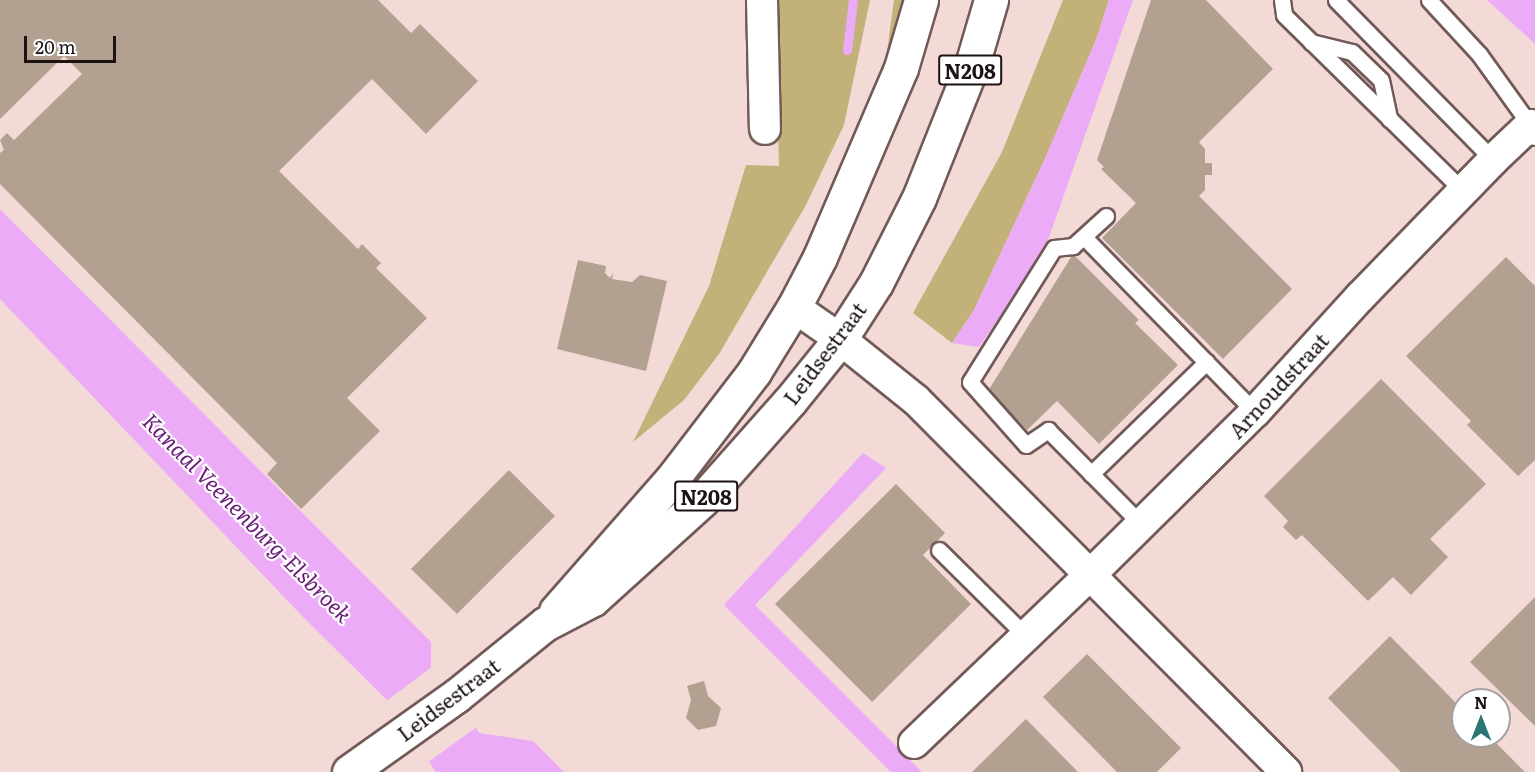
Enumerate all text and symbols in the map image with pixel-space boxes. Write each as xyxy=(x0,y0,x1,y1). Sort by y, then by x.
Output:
scale bar xyxy=(27,24,118,62)
text: 20 m xyxy=(35,33,76,60)
road number: N208 xyxy=(937,53,1003,87)
street label: Leidsestraat xyxy=(777,297,871,409)
street label: Arnoudstraat xyxy=(1223,327,1333,443)
water label: Kanaal Veenenburg-Elsbroek xyxy=(138,407,358,627)
road number: N208 xyxy=(673,479,739,513)
street label: Leidsestraat xyxy=(392,652,504,746)
north arrow xyxy=(1451,688,1511,748)
text: N xyxy=(1474,690,1488,714)

